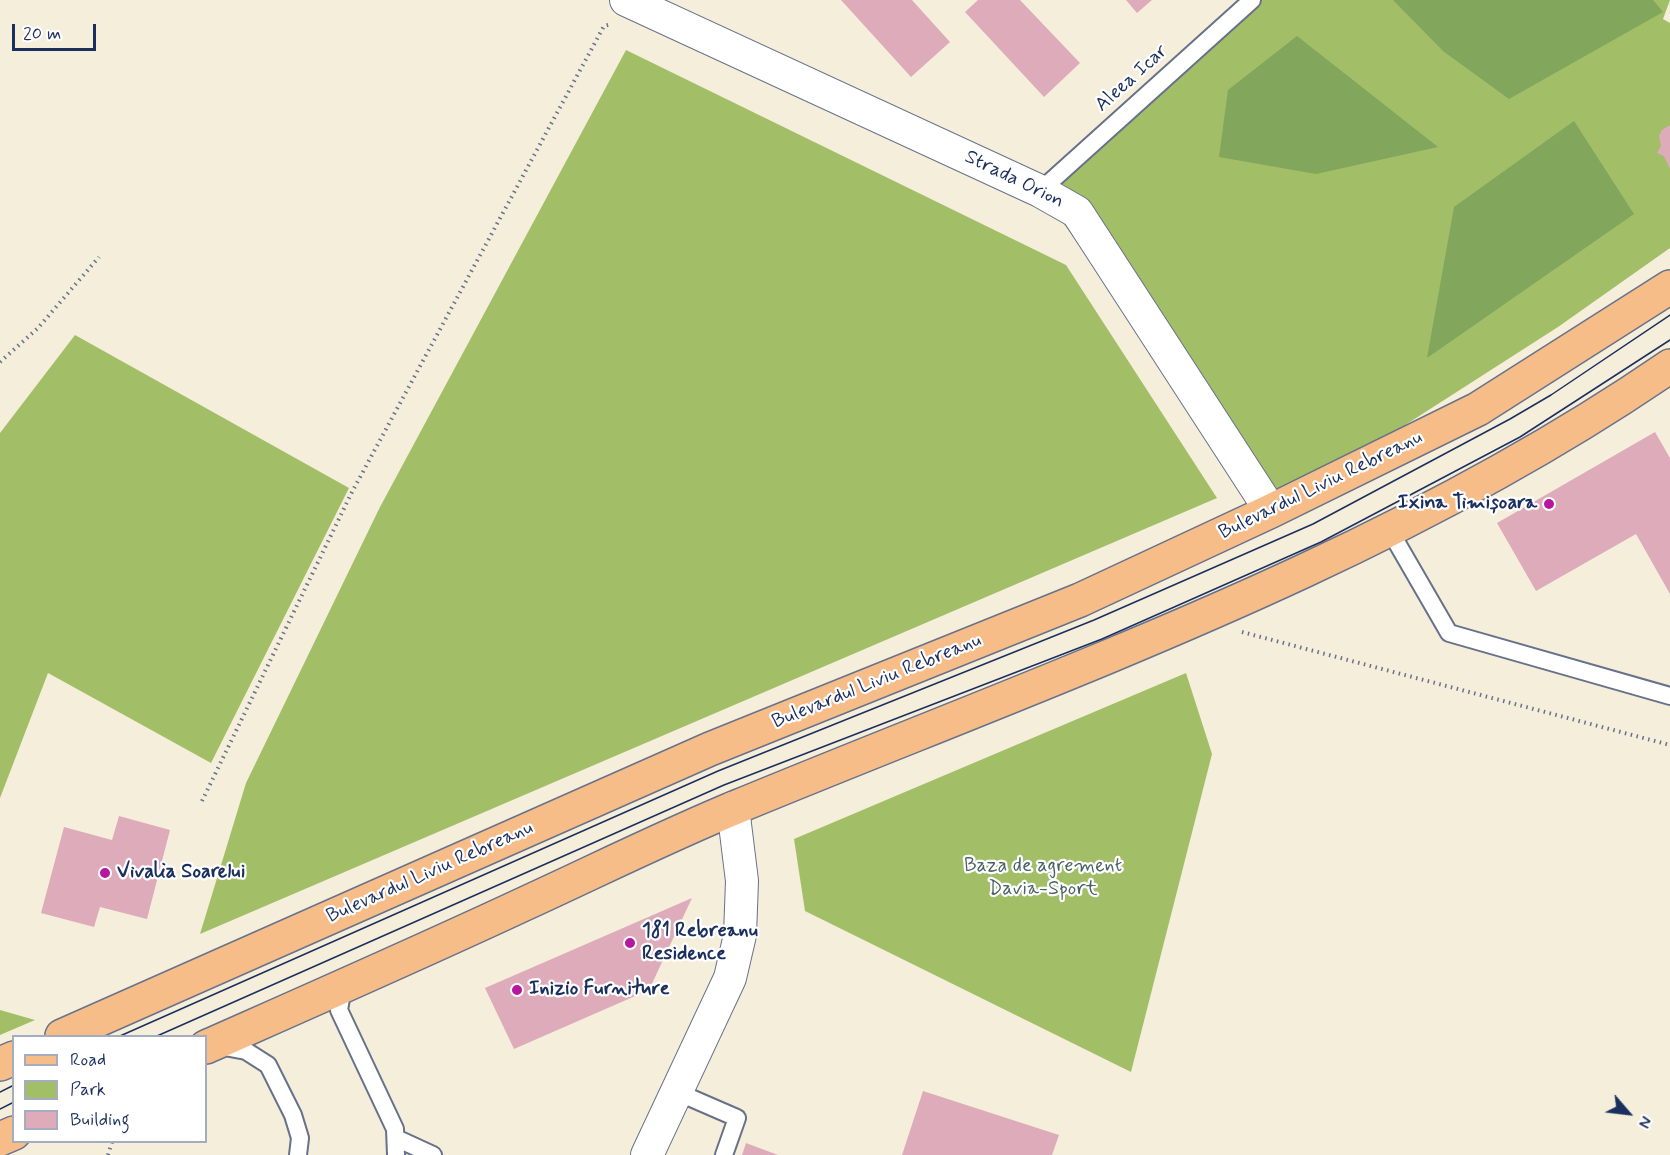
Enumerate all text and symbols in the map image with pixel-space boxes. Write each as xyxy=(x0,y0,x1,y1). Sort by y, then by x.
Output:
scale bar xyxy=(15,12,99,50)
text: 20 m xyxy=(23,22,61,46)
street label: Aleea Icar xyxy=(1091,40,1173,118)
street label: Strada Orion xyxy=(960,146,1068,214)
street label: Bulevardul Liviu Rebreanu xyxy=(1215,426,1427,546)
place label: Ixina Timișoara xyxy=(1398,492,1537,516)
marker: Ixina Timișoara xyxy=(1542,497,1556,511)
street label: Bulevardul Liviu Rebreanu xyxy=(769,629,985,735)
street label: Bulevardul Liviu Rebreanu xyxy=(323,817,537,929)
park label: Baza de agrement Davia-Sport xyxy=(964,855,1122,902)
place label: Vivalia Soarelui xyxy=(117,861,245,885)
marker: Vivalia Soarelui xyxy=(98,866,112,880)
place label: 181 Rebreanu Residence xyxy=(642,920,758,967)
marker: 181 Rebreanu Residence xyxy=(623,936,637,950)
place label: Inizio Furniture xyxy=(529,978,669,1002)
marker: Inizio Furniture xyxy=(510,983,524,997)
legend xyxy=(12,1035,207,1143)
text: Road xyxy=(70,1048,106,1072)
text: Park xyxy=(70,1078,106,1102)
north arrow xyxy=(1598,1083,1658,1143)
text: Building xyxy=(70,1108,130,1132)
text: N xyxy=(1633,1112,1656,1131)

